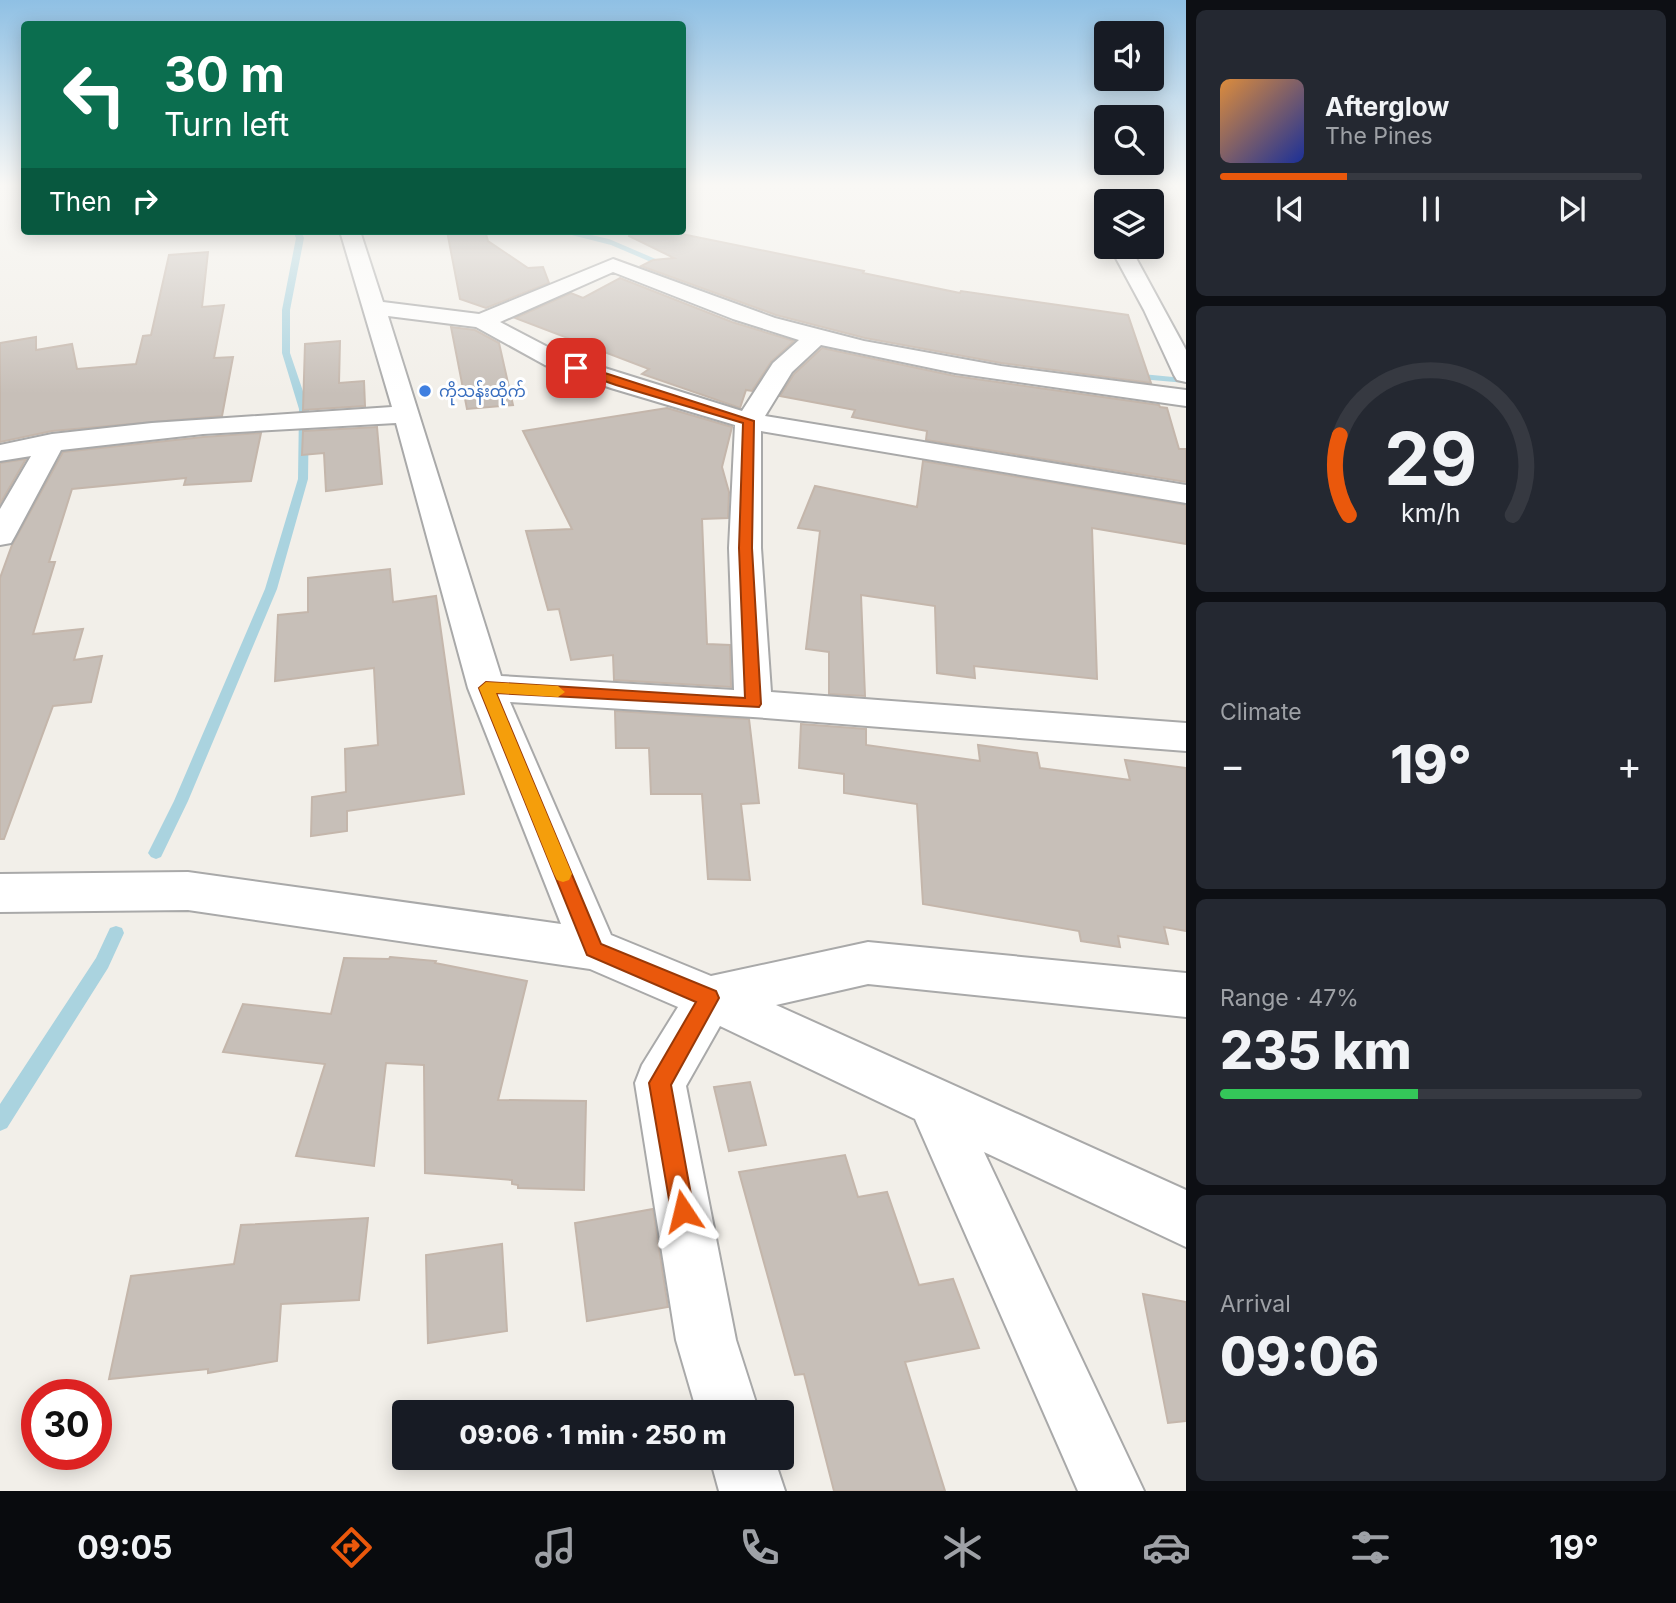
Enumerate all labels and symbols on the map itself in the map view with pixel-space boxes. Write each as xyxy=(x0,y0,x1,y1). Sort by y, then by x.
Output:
pin xyxy=(546,338,606,398)
place label: ကိုသန်းထိုက် xyxy=(439,380,526,406)
marker: ကိုသန်းထိုက် xyxy=(417,383,433,399)
position arrow xyxy=(646,1174,720,1248)
speed limit sign: 30 xyxy=(21,1379,112,1470)

